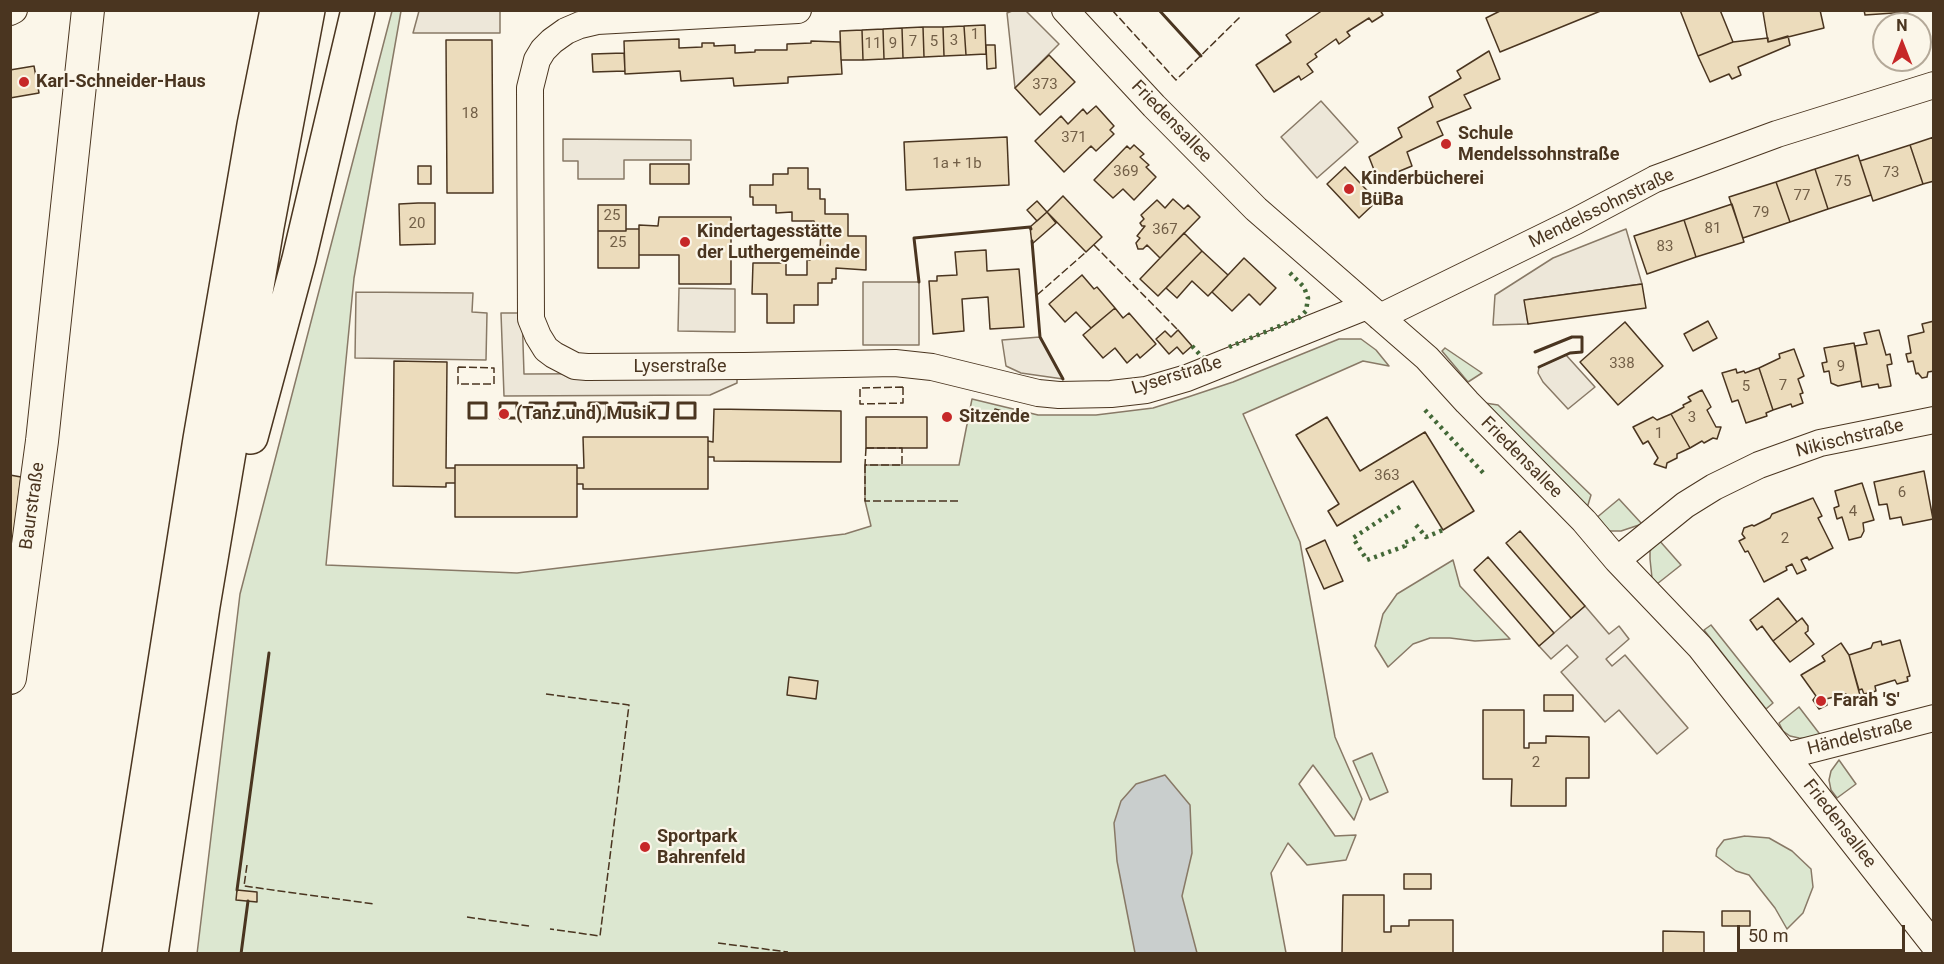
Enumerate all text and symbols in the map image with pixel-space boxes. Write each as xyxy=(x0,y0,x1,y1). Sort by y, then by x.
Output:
north arrow xyxy=(1872,12,1932,72)
text: N xyxy=(1896,16,1908,35)
house number: 1 xyxy=(971,26,979,44)
house number: 3 xyxy=(950,32,958,50)
house number: 7 xyxy=(909,33,917,51)
house number: 5 xyxy=(930,33,938,51)
house number: 11 xyxy=(865,35,881,53)
house number: 9 xyxy=(889,35,897,53)
place label: Karl-Schneider-Haus xyxy=(36,71,206,93)
marker: Karl-Schneider-Haus xyxy=(17,75,31,89)
house number: 373 xyxy=(1032,76,1058,94)
street label: Friedensallee xyxy=(1126,76,1216,168)
house number: 18 xyxy=(462,105,478,123)
place label: Schule Mendelssohnstraße xyxy=(1458,123,1619,166)
house number: 371 xyxy=(1061,129,1087,147)
marker: Schule Mendelssohnstraße xyxy=(1439,137,1453,151)
house number: 1a + 1b xyxy=(932,155,982,173)
house number: 369 xyxy=(1113,163,1139,181)
street label: Mendelssohnstraße xyxy=(1526,164,1678,254)
house number: 73 xyxy=(1883,164,1899,182)
place label: Kinderbücherei BüBa xyxy=(1361,168,1484,210)
house number: 75 xyxy=(1835,173,1851,191)
marker: Kinderbücherei BüBa xyxy=(1342,182,1356,196)
house number: 77 xyxy=(1794,187,1810,205)
house number: 79 xyxy=(1753,204,1769,222)
house number: 25 xyxy=(604,207,620,225)
house number: 20 xyxy=(409,215,425,233)
house number: 81 xyxy=(1705,220,1721,238)
place label: Kindertagesstätte der Luthergemeinde xyxy=(697,221,860,264)
house number: 367 xyxy=(1152,221,1178,239)
house number: 25 xyxy=(610,234,626,252)
marker: Kindertagesstätte der Luthergemeinde xyxy=(678,235,692,249)
house number: 83 xyxy=(1657,238,1673,256)
street label: Lyserstraße xyxy=(1129,352,1225,400)
house number: 338 xyxy=(1609,355,1635,373)
street label: Lyserstraße xyxy=(634,356,726,378)
house number: 9 xyxy=(1837,358,1845,376)
house number: 7 xyxy=(1779,377,1787,395)
house number: 5 xyxy=(1742,378,1750,396)
place label: (Tanz und) Musik xyxy=(516,403,656,425)
place label: Sitzende xyxy=(959,406,1030,428)
marker: (Tanz und) Musik xyxy=(497,407,511,421)
house number: 3 xyxy=(1688,409,1696,427)
marker: Sitzende xyxy=(940,410,954,424)
street label: Friedensallee xyxy=(1476,413,1566,503)
street label: Nikischstraße xyxy=(1794,415,1906,463)
house number: 1 xyxy=(1655,425,1663,443)
street label: Baurstraße xyxy=(16,461,50,551)
house number: 363 xyxy=(1374,467,1400,485)
house number: 6 xyxy=(1898,484,1906,502)
house number: 4 xyxy=(1849,503,1857,521)
house number: 2 xyxy=(1781,530,1789,548)
place label: Farah 'S' xyxy=(1833,690,1900,712)
marker: Farah 'S' xyxy=(1814,694,1828,708)
street label: Händelstraße xyxy=(1805,714,1915,760)
house number: 2 xyxy=(1532,754,1540,772)
street label: Friedensallee xyxy=(1798,775,1880,873)
place label: Sportpark Bahrenfeld xyxy=(657,826,745,868)
marker: Sportpark Bahrenfeld xyxy=(638,840,652,854)
scale bar xyxy=(1740,913,1908,951)
text: 50 m xyxy=(1748,925,1788,946)

